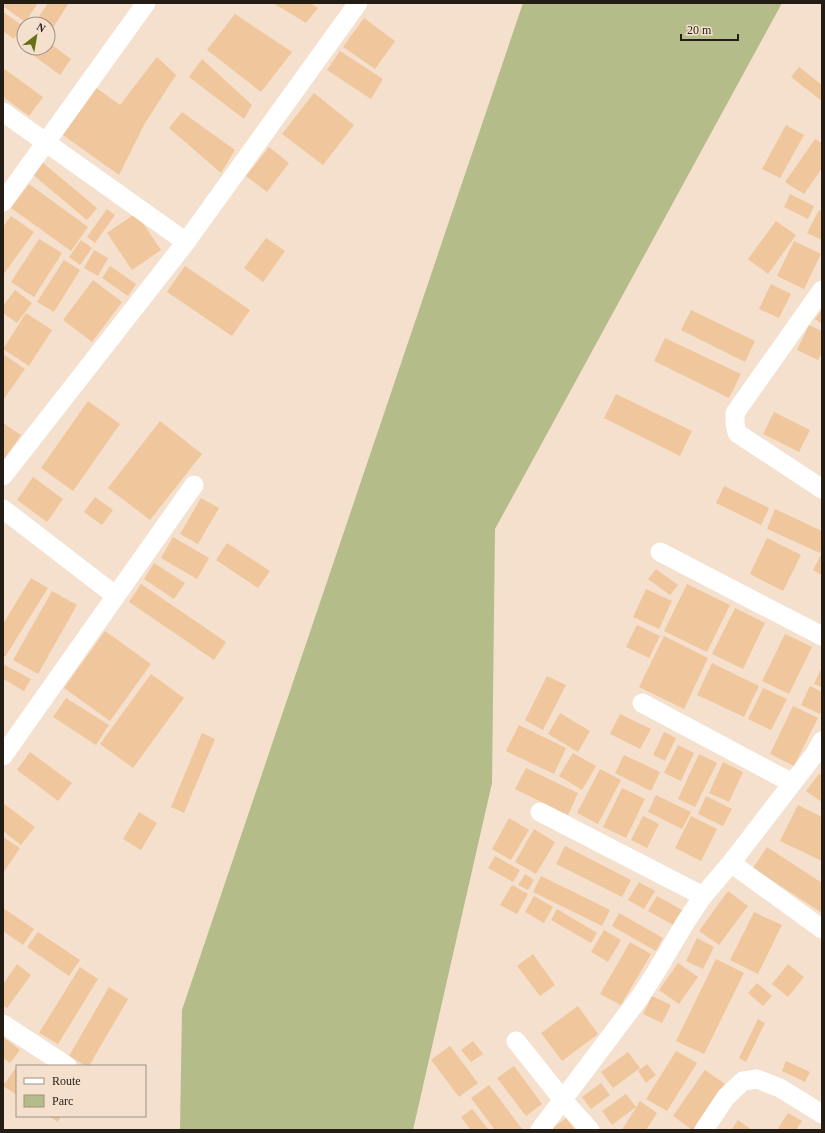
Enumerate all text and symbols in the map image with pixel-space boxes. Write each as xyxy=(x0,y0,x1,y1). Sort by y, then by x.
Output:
north arrow xyxy=(16,16,56,56)
scale bar xyxy=(681,16,738,42)
text: N xyxy=(35,20,48,35)
text: 20 m xyxy=(687,23,712,37)
legend xyxy=(16,1065,146,1117)
text: Route xyxy=(52,1074,81,1088)
text: Parc xyxy=(52,1094,73,1108)

